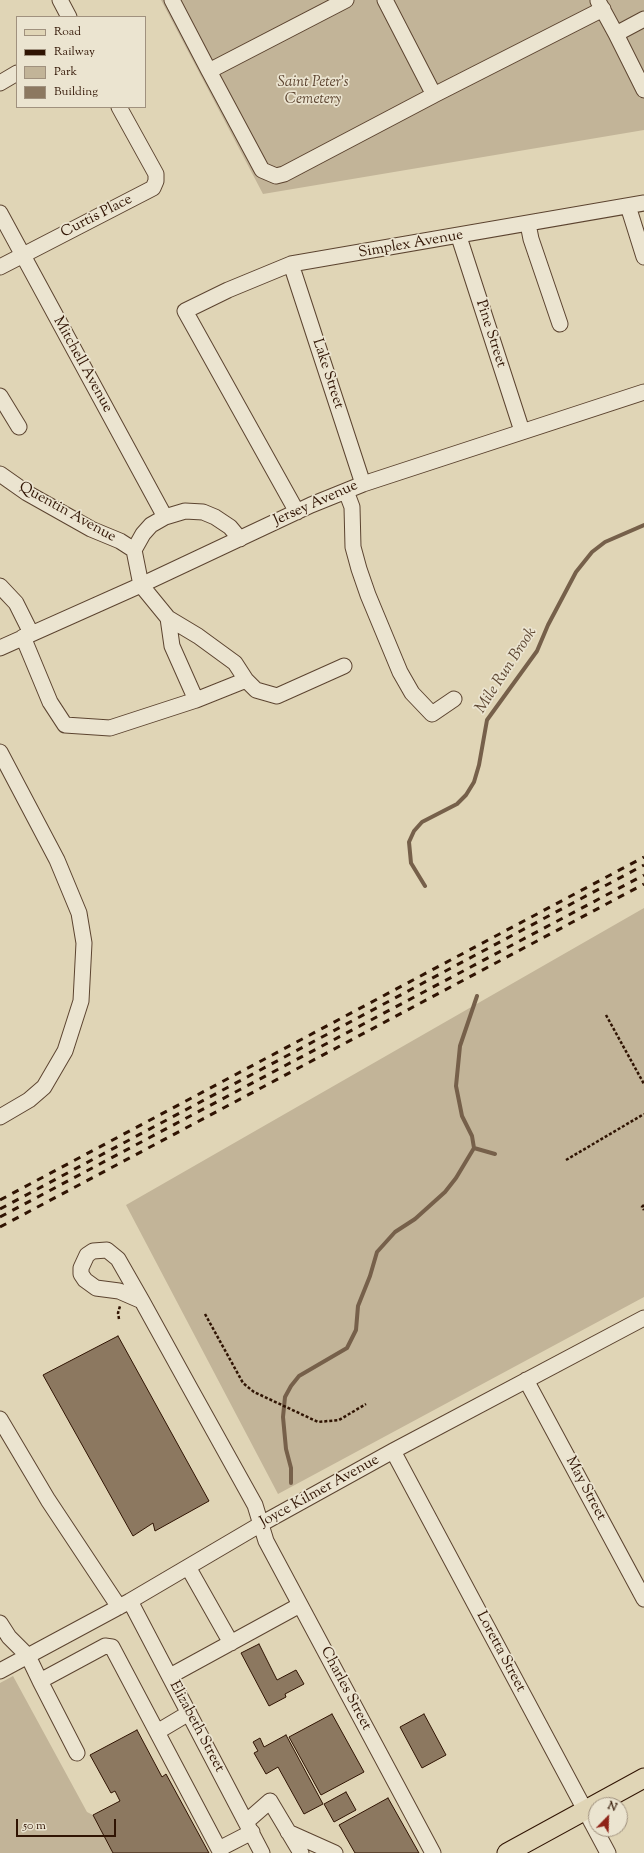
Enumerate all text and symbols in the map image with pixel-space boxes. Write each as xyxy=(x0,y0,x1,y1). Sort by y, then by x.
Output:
legend xyxy=(16,16,146,108)
text: Road xyxy=(54,23,81,41)
text: Railway xyxy=(54,43,95,61)
text: Park xyxy=(54,63,77,81)
park label: Saint Peter's Cemetery xyxy=(278,74,348,109)
text: Building xyxy=(54,83,98,101)
street label: Curtis Place xyxy=(58,191,136,243)
street label: Simplex Avenue xyxy=(357,227,465,263)
street label: Pine Street xyxy=(471,298,509,370)
street label: Mitchell Avenue xyxy=(48,314,116,416)
street label: Lake Street xyxy=(307,337,347,411)
street label: Jersey Avenue xyxy=(271,477,361,531)
street label: Quentin Avenue xyxy=(15,479,119,547)
water label: Mile Run Brook xyxy=(472,624,542,718)
street label: Joyce Kilmer Avenue xyxy=(257,1452,383,1532)
street label: May Street xyxy=(561,1454,609,1524)
street label: Loretta Street xyxy=(471,1609,529,1695)
street label: Charles Street xyxy=(315,1644,375,1734)
street label: Elizabeth Street xyxy=(164,1678,228,1776)
north arrow xyxy=(588,1797,628,1837)
text: N xyxy=(605,1798,619,1816)
scale bar xyxy=(18,1811,118,1837)
text: 50 m xyxy=(23,1817,46,1835)

